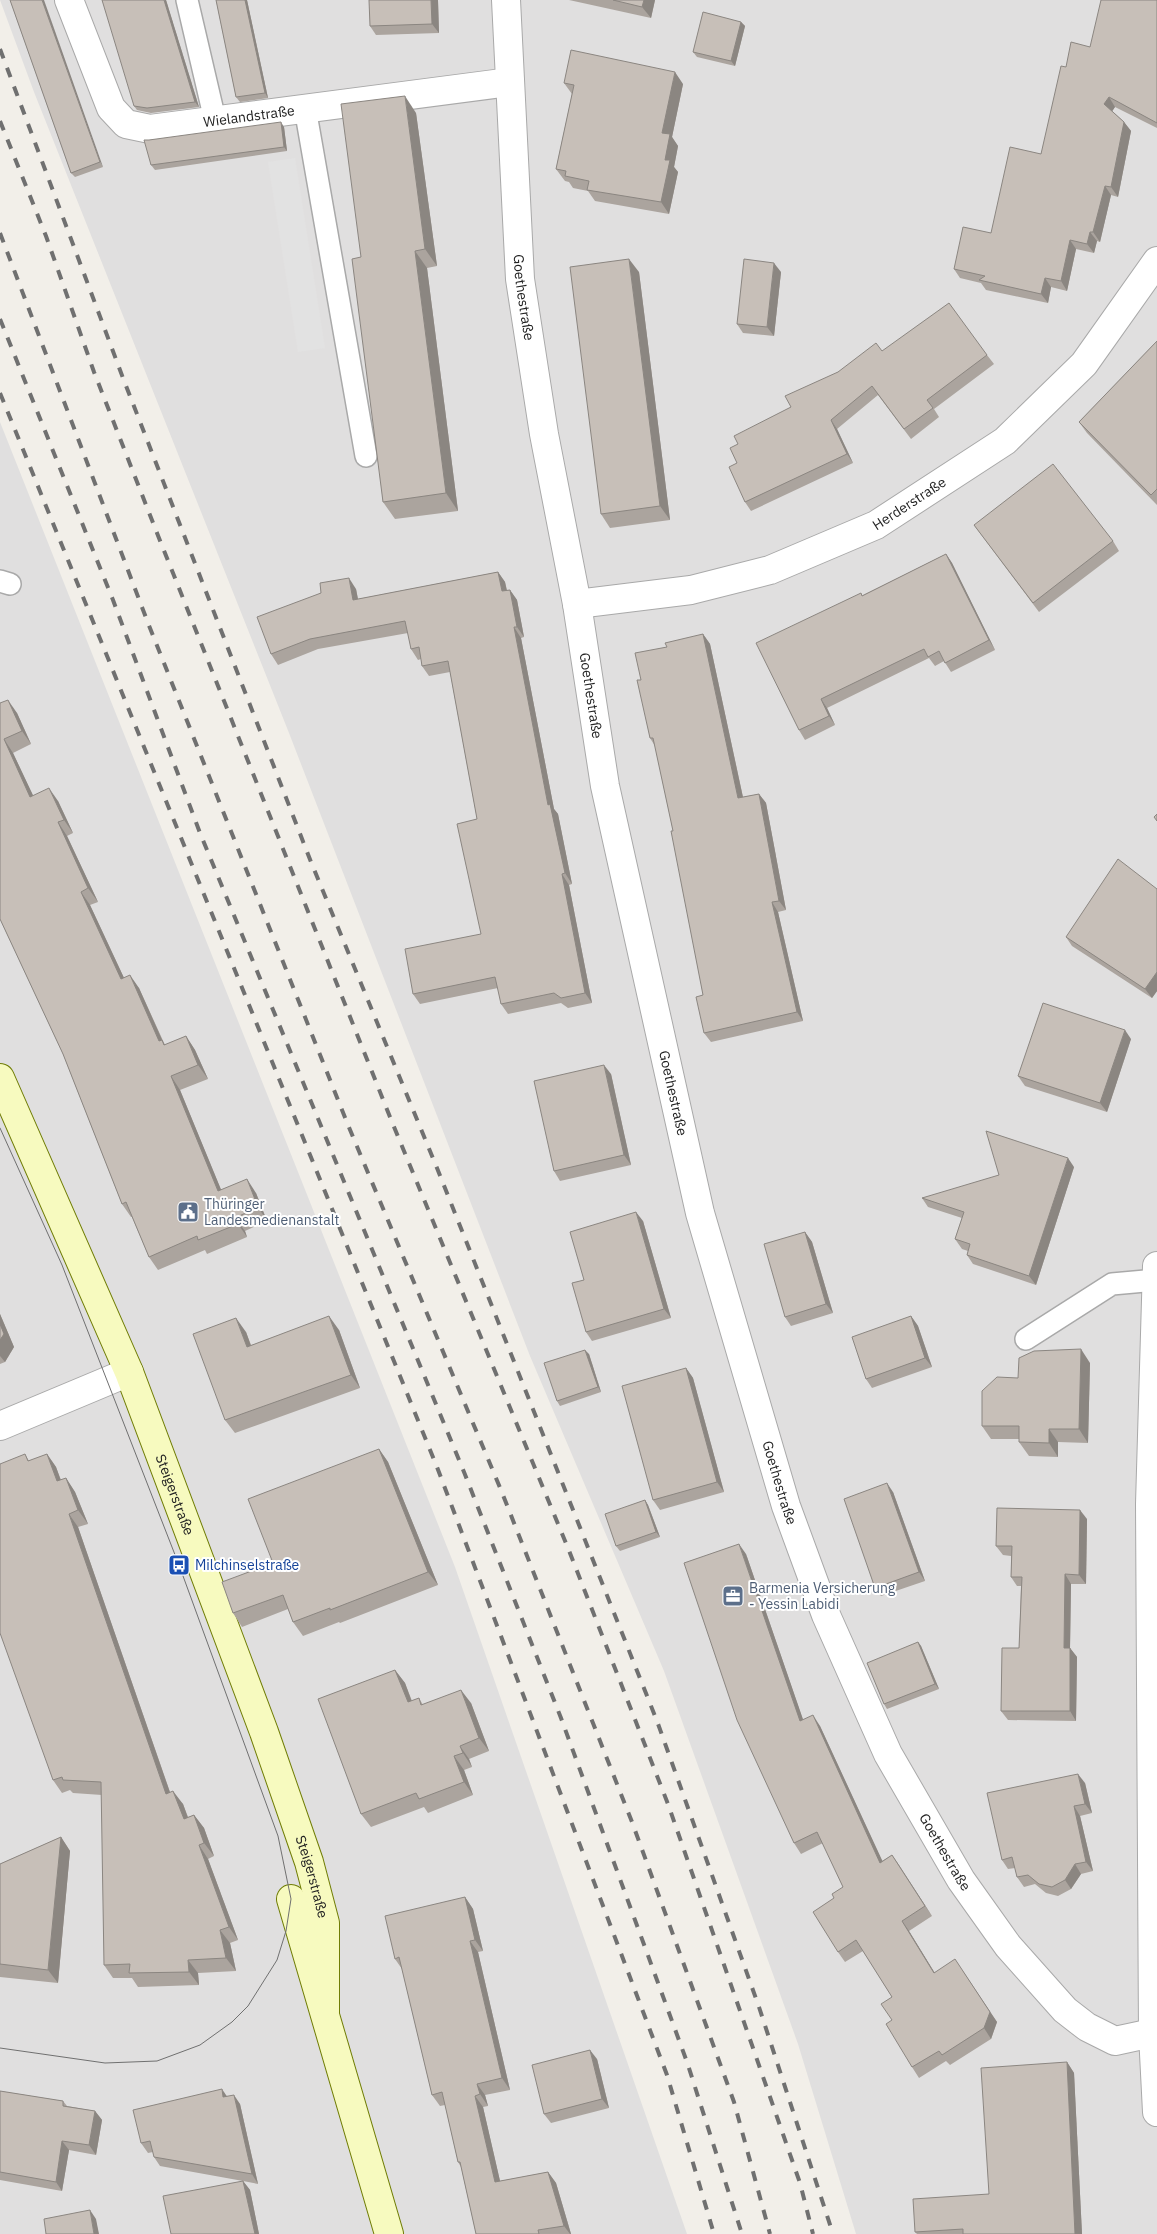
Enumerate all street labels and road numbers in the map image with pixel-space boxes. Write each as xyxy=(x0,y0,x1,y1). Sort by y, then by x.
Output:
street label: Wielandstraße xyxy=(202,101,296,131)
street label: Goethestraße xyxy=(510,254,538,342)
street label: Herderstraße xyxy=(869,473,950,534)
street label: Goethestraße xyxy=(576,651,607,740)
street label: Goethestraße xyxy=(655,1049,692,1138)
street label: Goethestraße xyxy=(758,1439,801,1527)
street label: Steigerstraße xyxy=(152,1452,198,1538)
street label: Goethestraße xyxy=(915,1810,975,1895)
street label: Steigerstraße xyxy=(291,1833,332,1920)

